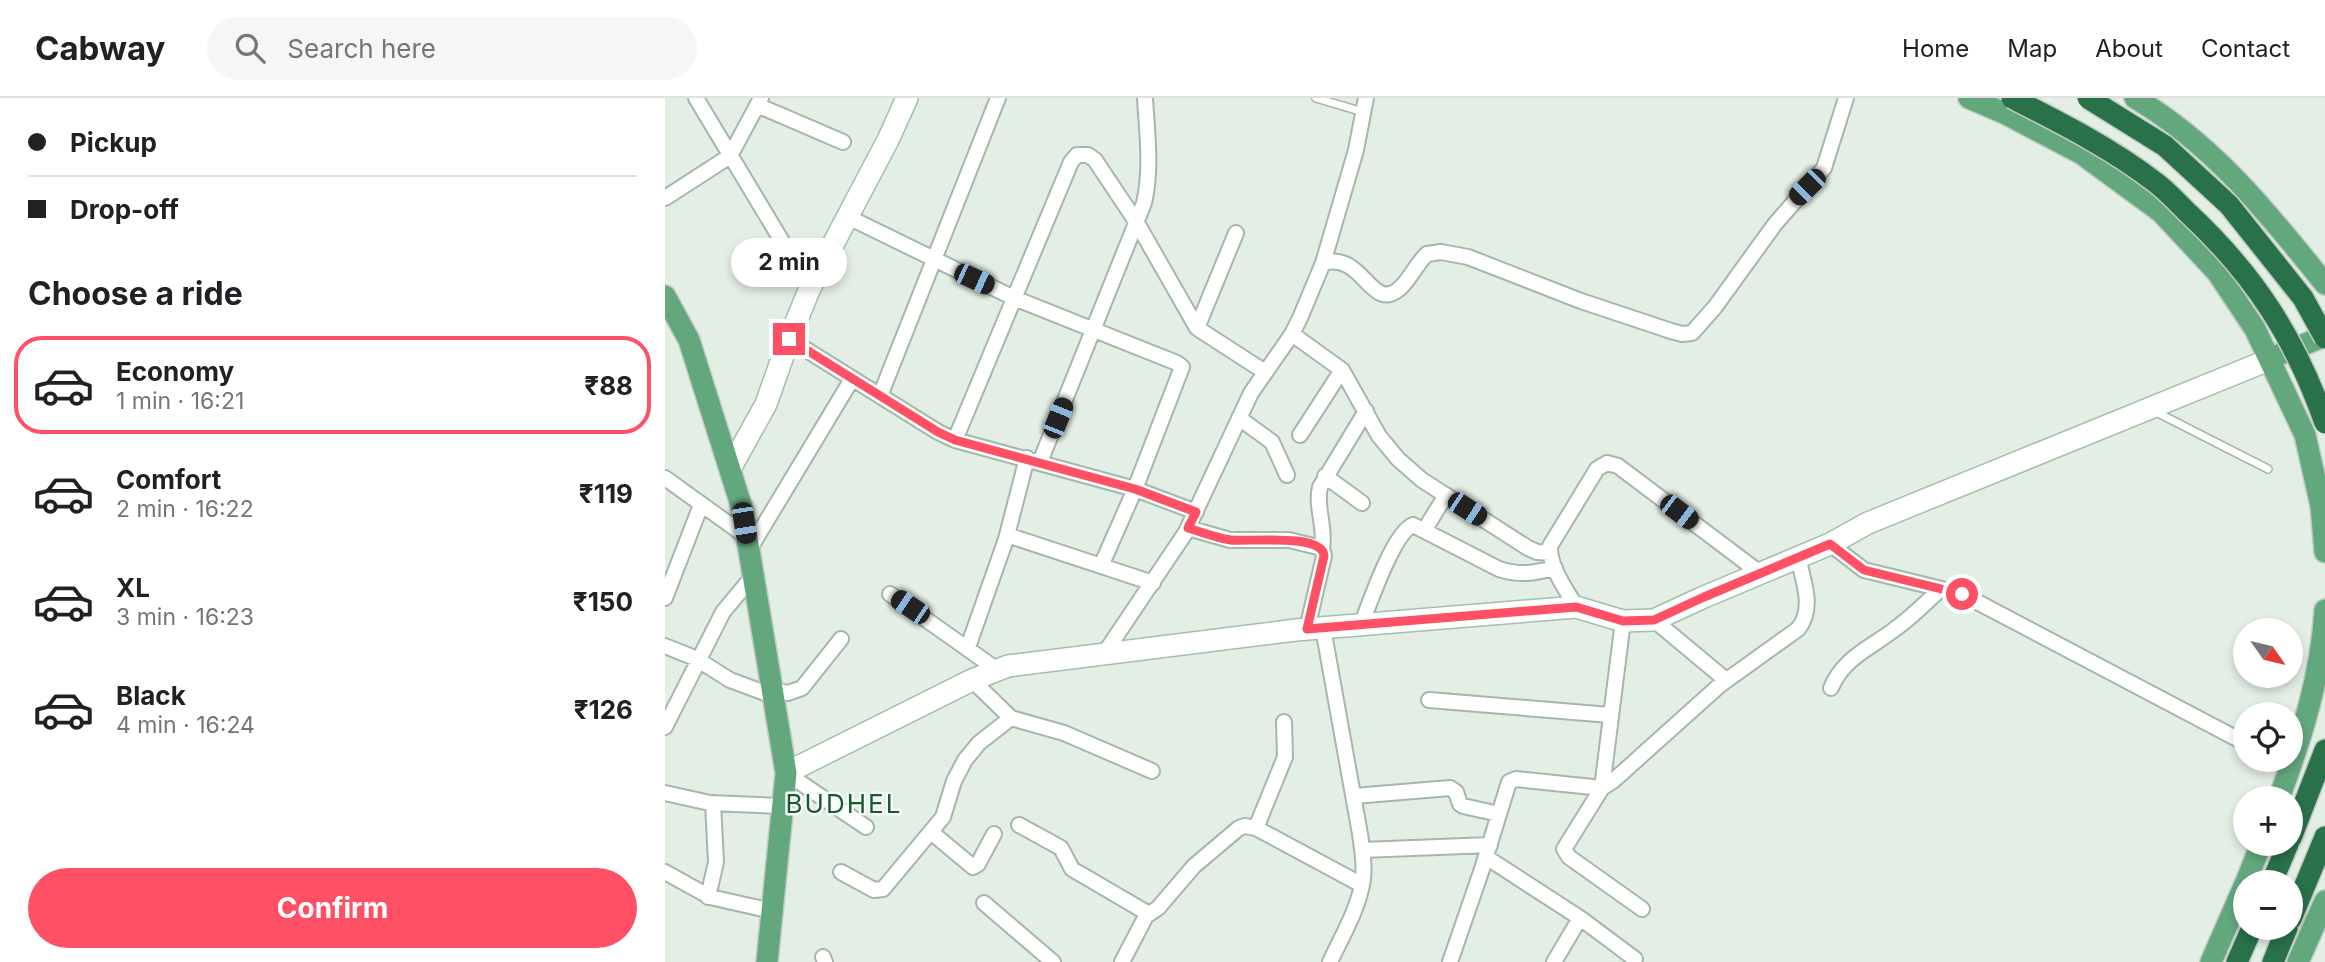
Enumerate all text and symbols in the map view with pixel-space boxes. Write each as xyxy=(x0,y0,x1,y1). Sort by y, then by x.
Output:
search box xyxy=(207,17,697,80)
text: Cabway xyxy=(35,28,165,68)
icon: search xyxy=(231,29,269,67)
text: Search here xyxy=(287,33,436,64)
text: Home xyxy=(1902,34,1969,63)
text: Map xyxy=(2007,34,2057,63)
text: About xyxy=(2095,34,2163,63)
text: Contact xyxy=(2201,34,2290,63)
text: Pickup xyxy=(70,127,157,158)
car xyxy=(1785,165,1830,209)
text: Drop-off xyxy=(70,194,179,225)
callout: 2 min xyxy=(731,238,847,286)
text: 2 min xyxy=(758,248,820,276)
car xyxy=(951,261,998,297)
text: Choose a ride xyxy=(28,274,243,313)
route end xyxy=(773,323,805,355)
icon: car xyxy=(32,354,95,417)
text: Economy xyxy=(116,356,234,387)
text: ₹88 xyxy=(584,370,633,401)
text: 1 min · 16:21 xyxy=(116,387,244,415)
car xyxy=(1041,395,1076,441)
icon: car xyxy=(32,462,95,525)
text: Comfort xyxy=(116,464,221,495)
text: ₹119 xyxy=(579,478,633,509)
car xyxy=(1444,489,1491,529)
car xyxy=(1656,491,1703,533)
text: 2 min · 16:22 xyxy=(116,495,254,523)
car xyxy=(731,501,758,545)
icon: car xyxy=(32,570,95,633)
text: XL xyxy=(116,572,150,603)
route start xyxy=(1946,578,1978,610)
text: ₹150 xyxy=(573,586,633,617)
car xyxy=(887,587,934,627)
text: 3 min · 16:23 xyxy=(116,603,254,631)
north arrow xyxy=(2233,618,2303,688)
map controls xyxy=(2233,618,2303,940)
icon: car xyxy=(32,678,95,741)
text: Black xyxy=(116,680,186,711)
text: ₹126 xyxy=(574,694,633,725)
button: locate xyxy=(2233,702,2303,772)
text: 4 min · 16:24 xyxy=(116,711,255,739)
button: + xyxy=(2233,786,2303,856)
district label: BUDHEL xyxy=(786,788,902,819)
button: Confirm xyxy=(28,868,637,948)
button: − xyxy=(2233,870,2303,940)

